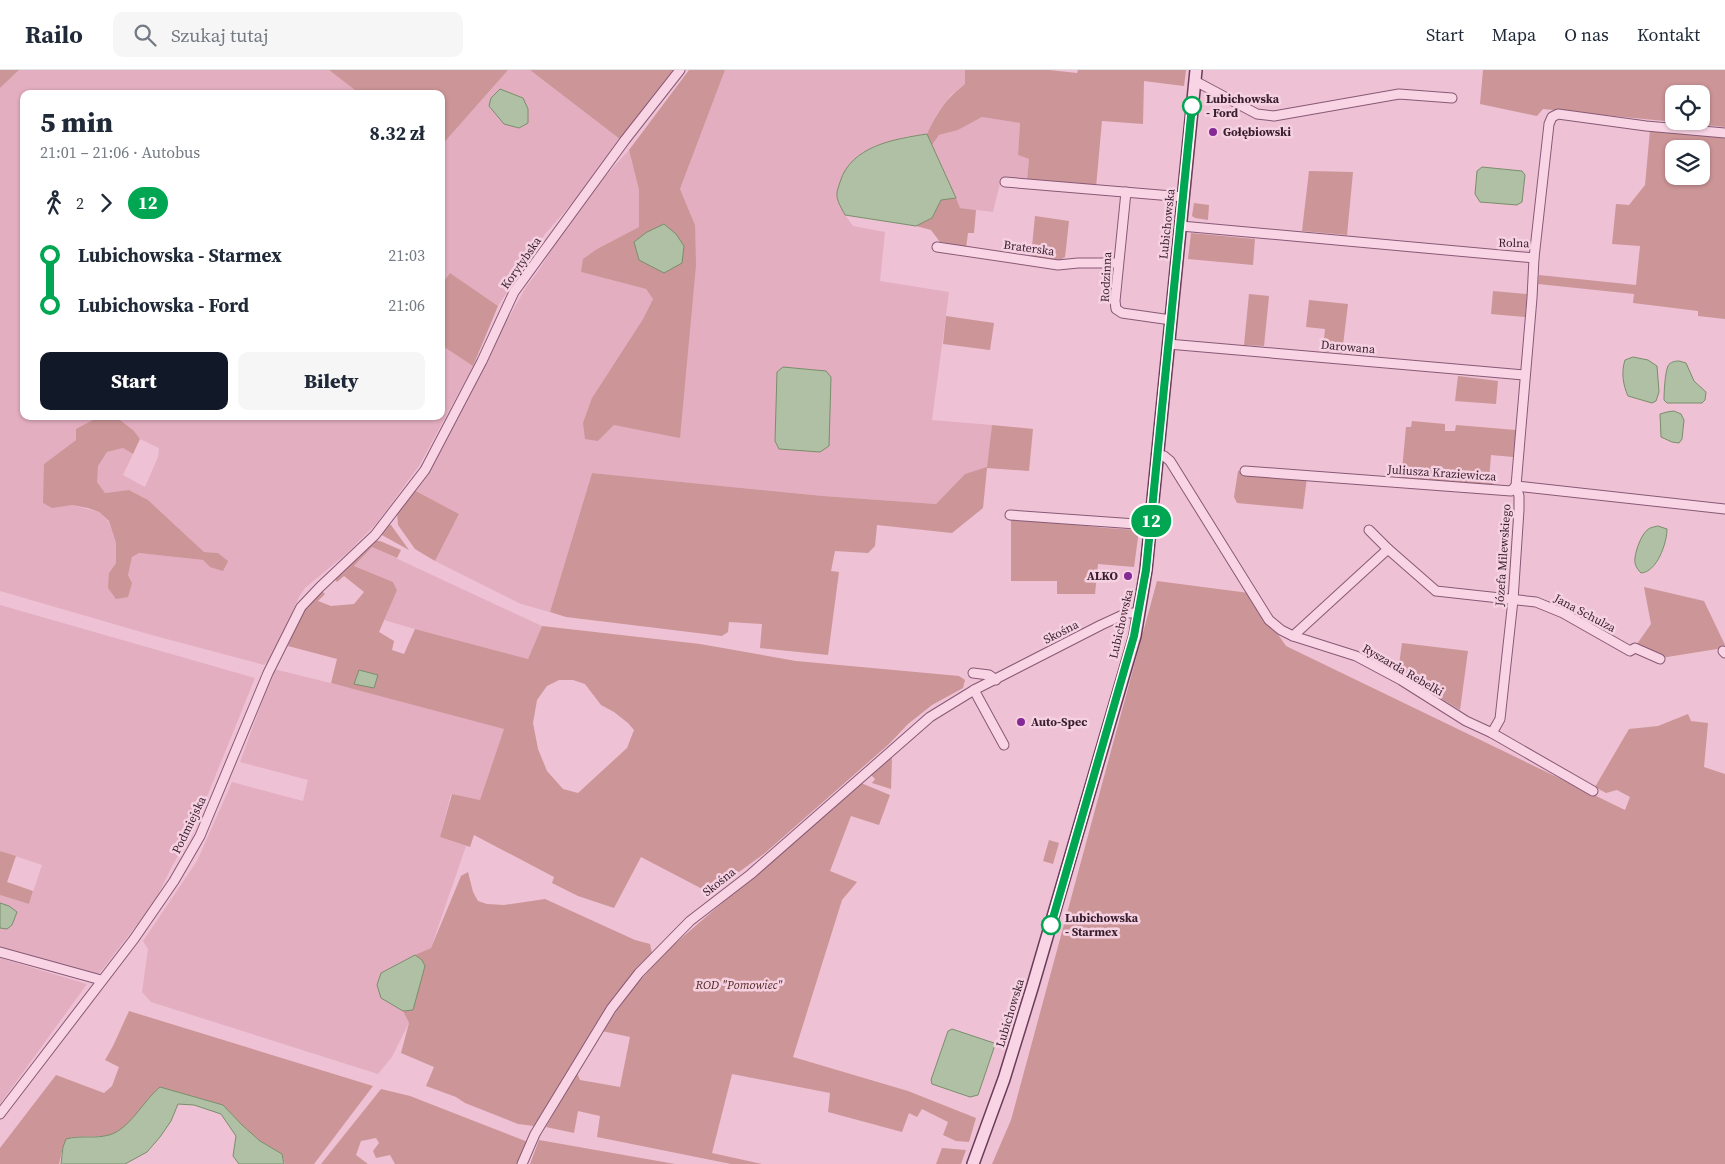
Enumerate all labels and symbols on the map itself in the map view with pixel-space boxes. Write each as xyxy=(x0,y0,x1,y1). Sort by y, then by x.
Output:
place label: Lubichowska - Ford xyxy=(1206,91,1280,121)
marker: Lubichowska - Ford xyxy=(1182,96,1202,116)
place label: Gołębiowski xyxy=(1223,124,1291,140)
marker: Gołębiowski xyxy=(1207,126,1219,138)
street label: Lubichowska xyxy=(1155,187,1179,260)
street label: Korytybska xyxy=(497,233,545,292)
street label: Rolna xyxy=(1498,235,1531,251)
street label: Braterska xyxy=(1002,237,1056,260)
street label: Rodzinna xyxy=(1097,250,1115,303)
street label: Darowana xyxy=(1320,337,1377,357)
street label: Juliusza Kraziewicza xyxy=(1386,461,1498,485)
street label: Józefa Milewskiego xyxy=(1491,503,1515,608)
line badge: 12 xyxy=(1128,505,1174,537)
place label: ALKO xyxy=(1087,568,1119,584)
marker: ALKO xyxy=(1122,570,1134,582)
street label: Lubichowska xyxy=(1105,587,1137,660)
street label: Jana Schulza xyxy=(1551,590,1619,636)
street label: Skośna xyxy=(1041,616,1082,648)
street label: Ryszarda Rebelki xyxy=(1360,640,1447,700)
place label: Auto-Spec xyxy=(1031,714,1087,730)
marker: Auto-Spec xyxy=(1015,716,1027,728)
street label: Podmiejska xyxy=(168,793,210,856)
street label: Skośna xyxy=(699,864,739,900)
place label: Lubichowska - Starmex xyxy=(1065,910,1139,940)
marker: Lubichowska - Starmex xyxy=(1041,915,1061,935)
street label: Lubichowska xyxy=(992,976,1028,1049)
park label: ROD "Pomowiec" xyxy=(694,977,783,993)

